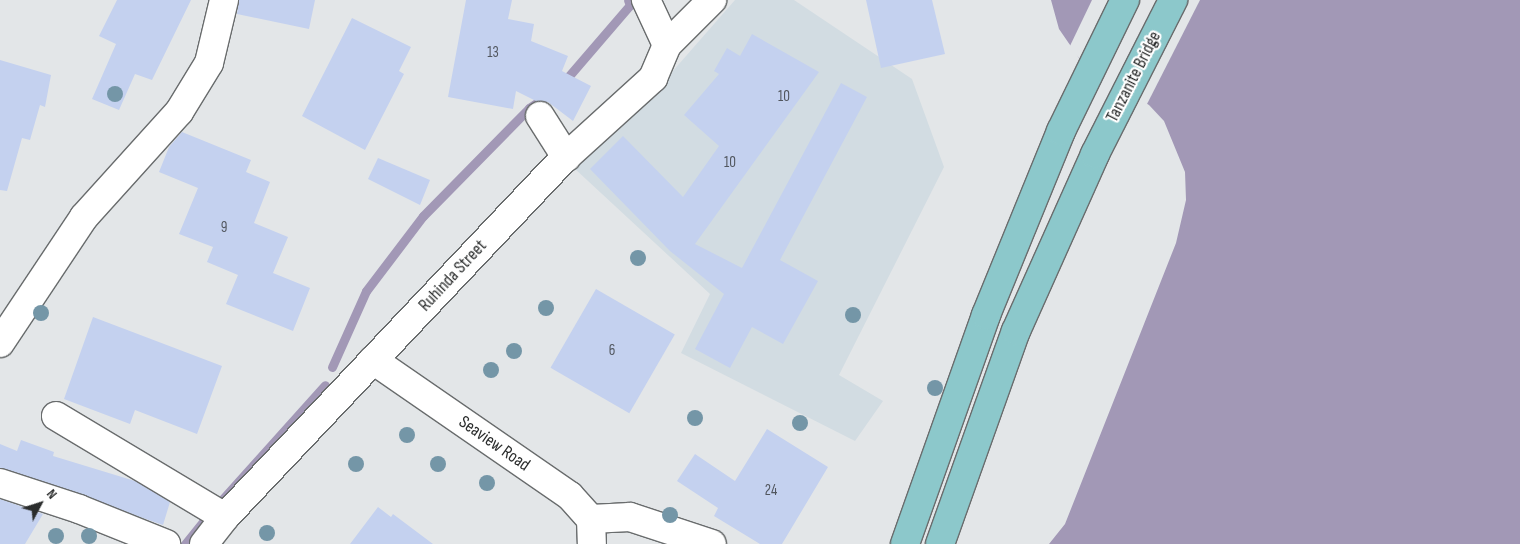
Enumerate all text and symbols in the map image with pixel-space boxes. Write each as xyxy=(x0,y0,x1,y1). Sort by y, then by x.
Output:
street label: Tanzanite Bridge xyxy=(1102,28,1166,126)
house number: 13 xyxy=(487,44,499,62)
house number: 10 xyxy=(778,88,790,106)
house number: 10 xyxy=(724,154,736,172)
house number: 9 xyxy=(221,219,227,237)
street label: Ruhinda Street xyxy=(414,236,492,316)
house number: 6 xyxy=(609,342,615,360)
street label: Seaview Road xyxy=(454,412,534,476)
north arrow xyxy=(15,479,65,529)
house number: 24 xyxy=(765,482,777,500)
text: N xyxy=(43,486,61,502)

